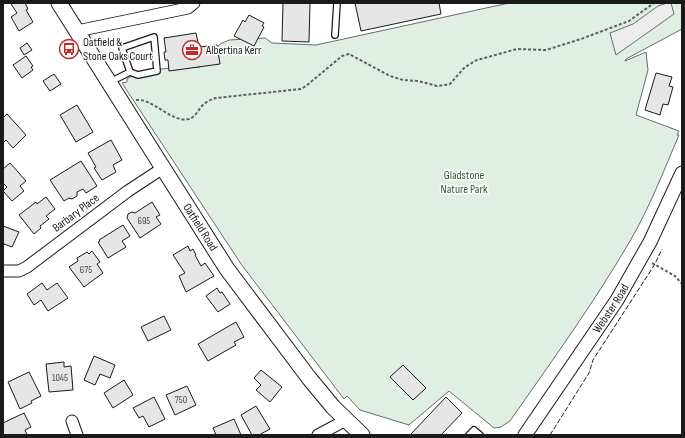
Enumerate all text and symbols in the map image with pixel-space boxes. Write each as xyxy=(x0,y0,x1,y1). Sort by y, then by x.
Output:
place label: Oatfield & Stone Oaks Court xyxy=(83,35,153,64)
bus stop icon: Oatfield & Stone Oaks Court xyxy=(58,38,80,60)
office icon: Albertina Kerr xyxy=(181,39,203,61)
place label: Albertina Kerr xyxy=(205,43,262,58)
park label: Gladstone Nature Park xyxy=(441,168,488,197)
street label: Barbary Place xyxy=(50,190,102,235)
street label: Oatfield Road xyxy=(180,201,221,254)
house number: 695 xyxy=(138,215,150,227)
house number: 675 xyxy=(80,264,92,276)
street label: Webster Road xyxy=(589,281,632,336)
house number: 1045 xyxy=(52,372,68,384)
house number: 750 xyxy=(175,394,187,406)

